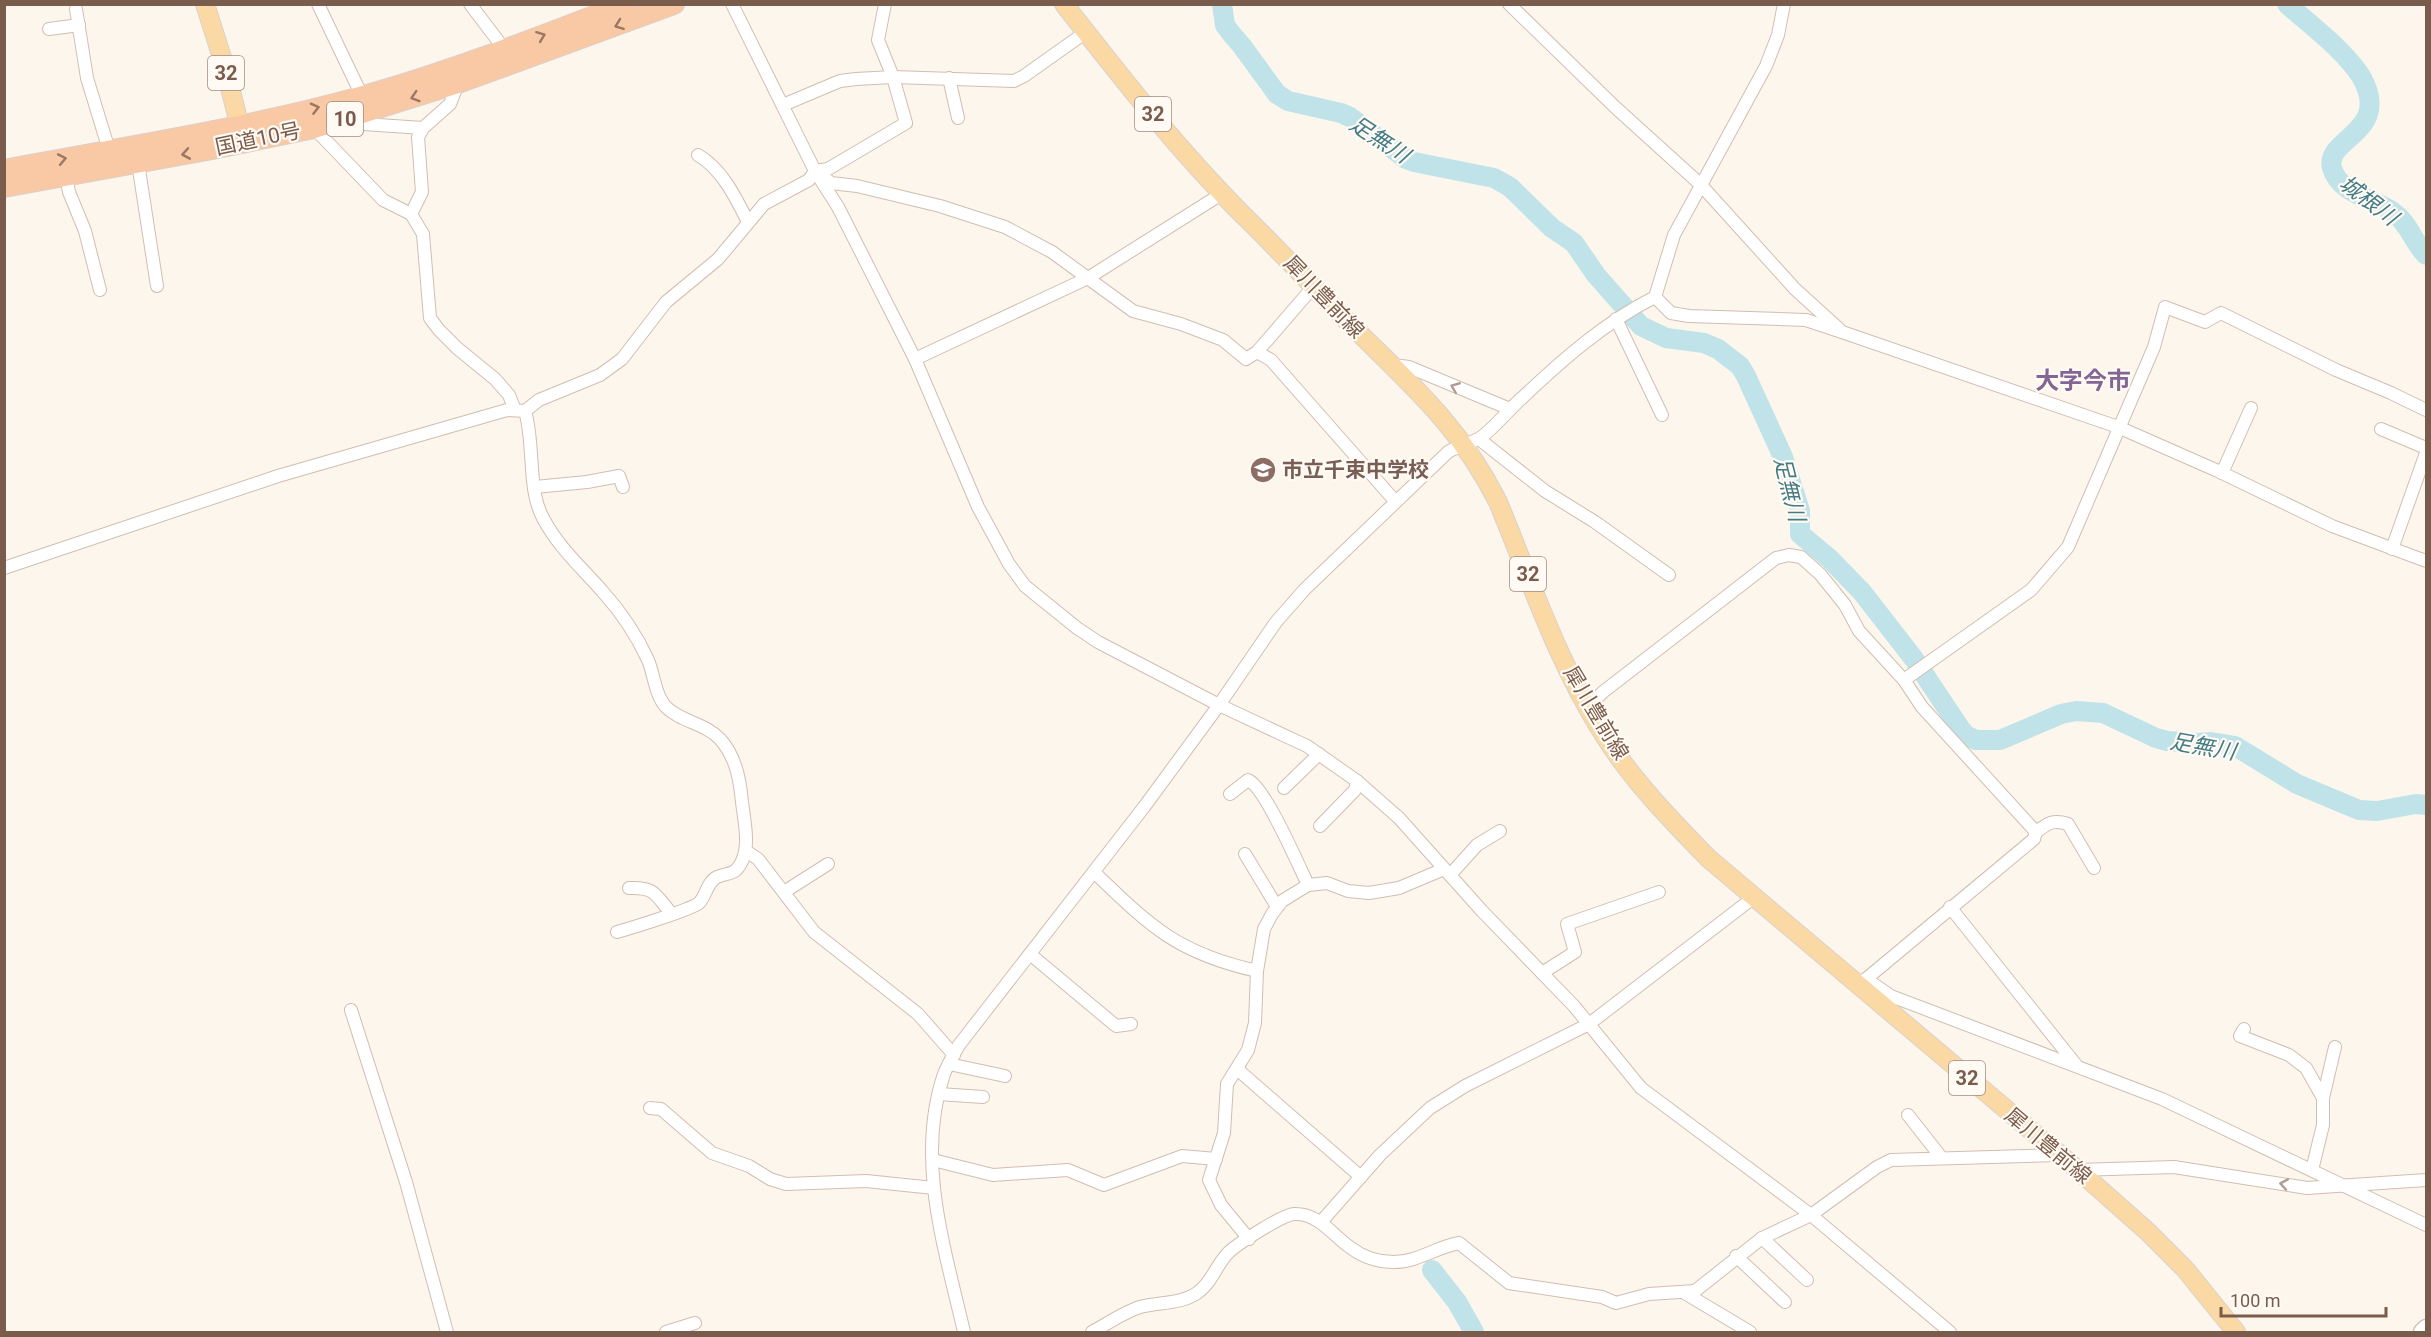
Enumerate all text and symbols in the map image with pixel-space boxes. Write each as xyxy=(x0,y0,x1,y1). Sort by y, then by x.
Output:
one-way arrow xyxy=(614,17,625,30)
one-way arrow xyxy=(535,31,545,44)
road number: 32 xyxy=(208,56,244,90)
one-way arrow xyxy=(410,89,421,102)
road number: 32 xyxy=(1135,97,1171,131)
one-way arrow xyxy=(309,102,319,115)
road number: 10 xyxy=(327,102,363,136)
water label: 足無川 xyxy=(1345,111,1416,169)
street label: 国道10号 xyxy=(213,118,303,160)
one-way arrow xyxy=(181,147,191,160)
one-way arrow xyxy=(57,153,67,166)
water label: 城根川 xyxy=(2335,171,2404,231)
street label: 犀川豊前線 xyxy=(1279,251,1369,343)
district label: 大字今市 xyxy=(2035,367,2131,395)
one-way arrow xyxy=(1451,382,1462,394)
water label: 足無川 xyxy=(1769,454,1810,526)
school or university icon: 市立千束中学校 xyxy=(1248,455,1278,485)
place label: 市立千束中学校 xyxy=(1282,458,1429,482)
road number: 32 xyxy=(1510,557,1546,591)
street label: 犀川豊前線 xyxy=(1559,662,1633,764)
water label: 足無川 xyxy=(2168,728,2240,765)
road number: 32 xyxy=(1949,1061,1985,1095)
street label: 犀川豊前線 xyxy=(2000,1103,2096,1189)
one-way arrow xyxy=(2279,1178,2289,1191)
scale bar xyxy=(2221,1280,2386,1318)
text: 100 m xyxy=(2230,1290,2281,1311)

